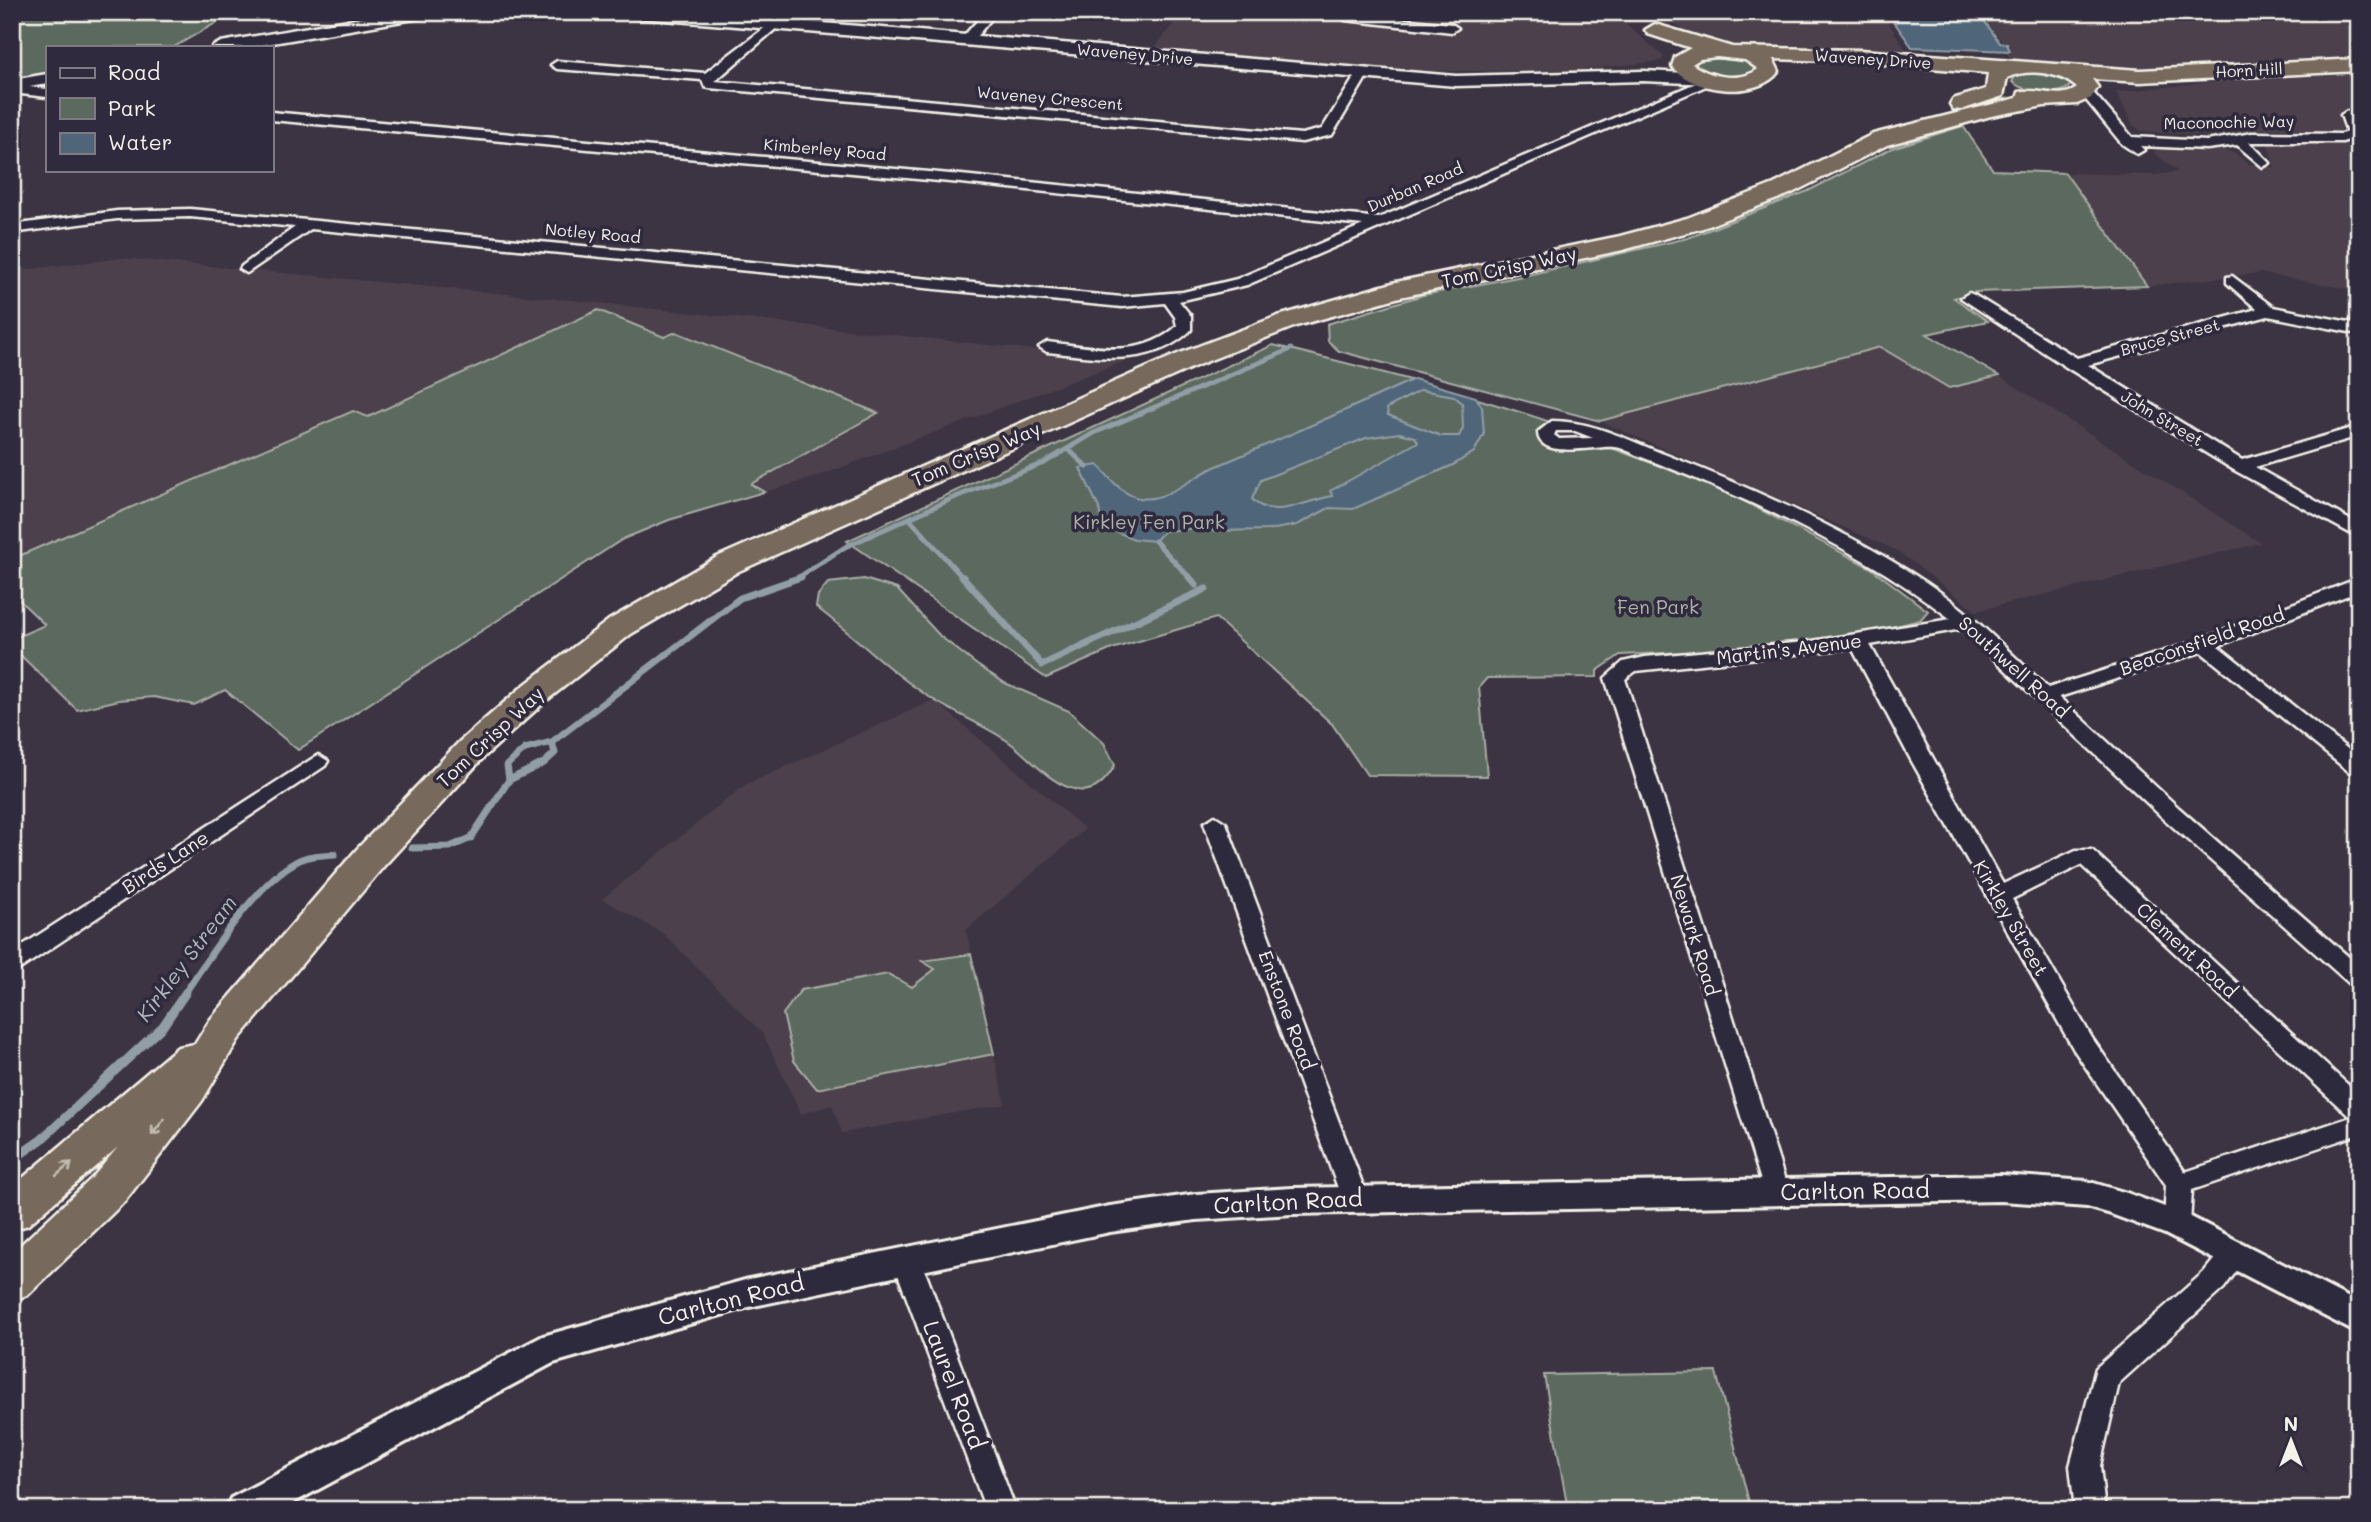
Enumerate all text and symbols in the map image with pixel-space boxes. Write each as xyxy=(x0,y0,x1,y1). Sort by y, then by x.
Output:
street label: Waveney Drive xyxy=(1076,38,1194,69)
street label: Waveney Drive xyxy=(1814,44,1932,73)
legend xyxy=(46,46,273,172)
street label: Horn Hill xyxy=(2215,57,2283,82)
text: Road xyxy=(108,58,160,85)
street label: Waveney Crescent xyxy=(976,81,1124,114)
text: Park xyxy=(108,94,156,121)
street label: Maconochie Way xyxy=(2163,110,2295,133)
text: Water xyxy=(108,128,172,155)
street label: Kimberley Road xyxy=(763,133,887,164)
street label: Durban Road xyxy=(1364,157,1466,216)
street label: Notley Road xyxy=(545,218,642,247)
street label: Tom Crisp Way xyxy=(1439,240,1579,293)
street label: Bruce Street xyxy=(2118,313,2222,360)
street label: John Street xyxy=(2117,385,2207,450)
street label: Tom Crisp Way xyxy=(908,415,1044,492)
park label: Kirkley Fen Park xyxy=(1073,509,1225,534)
park label: Fen Park xyxy=(1617,594,1699,619)
street label: Beaconsfield Road xyxy=(2116,601,2288,680)
street label: Southwell Road xyxy=(1954,610,2075,723)
street label: Martin's Avenue xyxy=(1715,627,1863,670)
street label: Tom Crisp Way xyxy=(431,681,548,793)
street label: Birds Lane xyxy=(117,824,213,899)
street label: Kirkley Street xyxy=(1968,855,2055,980)
street label: Newark Road xyxy=(1665,871,1726,998)
water label: Kirkley Stream xyxy=(130,890,242,1027)
street label: Clement Road xyxy=(2132,896,2243,1003)
street label: Enstone Road xyxy=(1253,947,1322,1073)
one-way arrow xyxy=(151,1117,166,1135)
one-way arrow xyxy=(55,1161,73,1177)
street label: Carlton Road xyxy=(1780,1174,1930,1206)
street label: Carlton Road xyxy=(1213,1182,1363,1220)
street label: Carlton Road xyxy=(655,1266,807,1332)
street label: Laurel Road xyxy=(917,1316,993,1453)
north arrow xyxy=(2256,1406,2326,1476)
text: N xyxy=(2284,1411,2298,1436)

